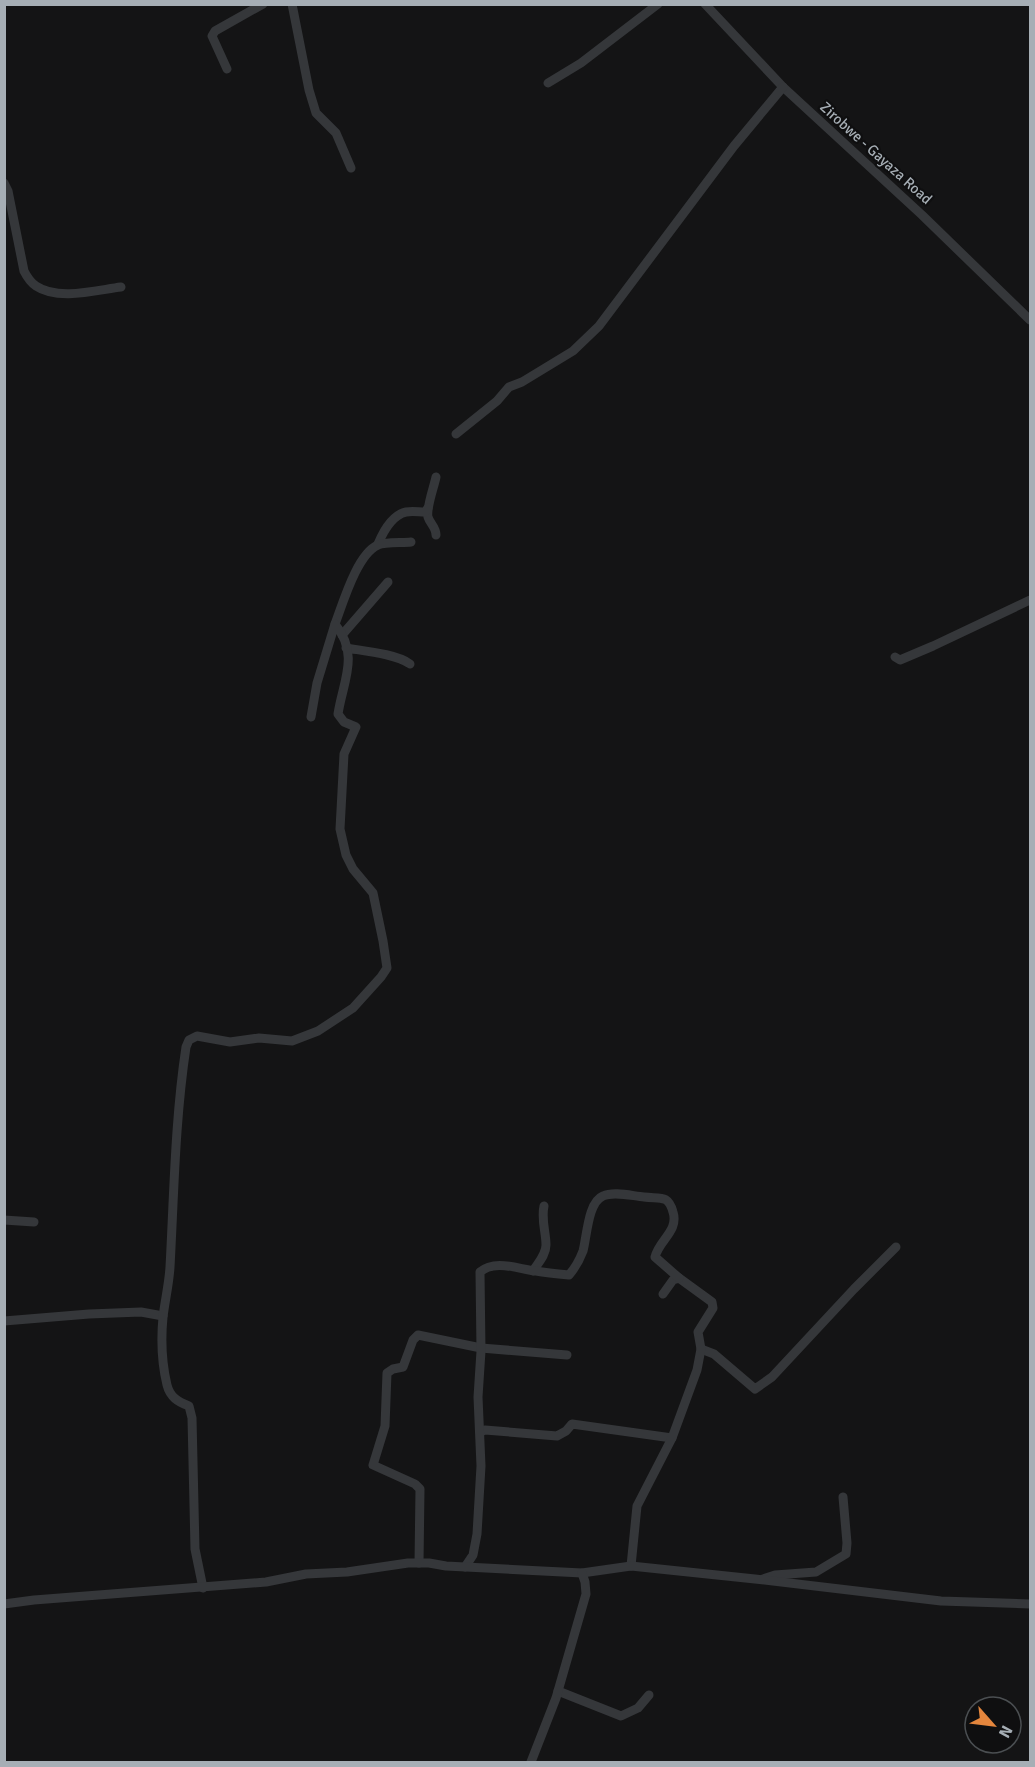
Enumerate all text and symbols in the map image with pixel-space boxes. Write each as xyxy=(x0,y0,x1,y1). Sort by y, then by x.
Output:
street label: Zirobwe - Gayaza Road xyxy=(816,98,936,208)
north arrow xyxy=(963,1695,1023,1755)
text: N xyxy=(994,1722,1017,1741)

